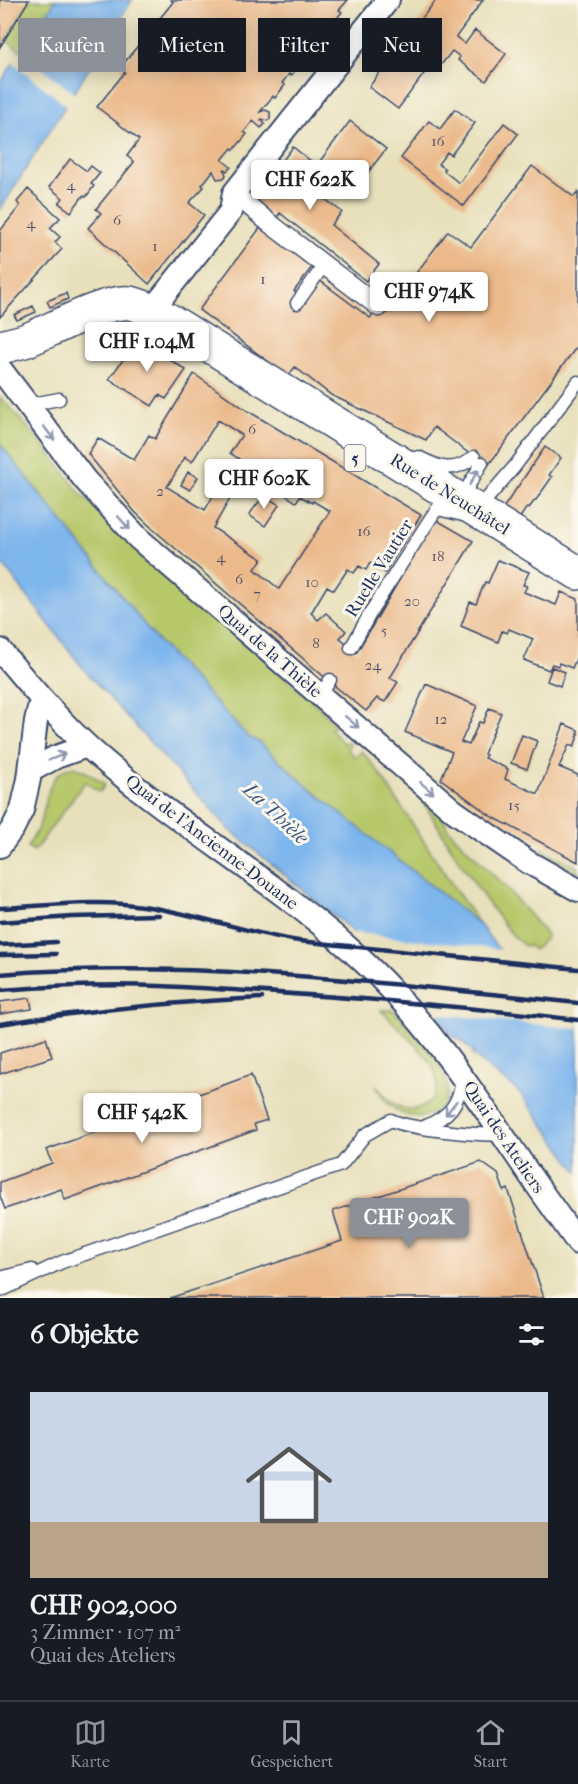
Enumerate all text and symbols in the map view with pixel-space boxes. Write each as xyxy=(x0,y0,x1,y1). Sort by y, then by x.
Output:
chip: Kaufen xyxy=(18,18,126,72)
chip: Mieten xyxy=(138,18,246,72)
chip: Filter xyxy=(258,18,350,72)
chip: Neu xyxy=(362,18,442,72)
house number: 16 xyxy=(431,132,446,150)
pin: CHF 622K xyxy=(248,160,372,211)
text: CHF 622K xyxy=(265,168,355,191)
house number: 4 xyxy=(67,176,77,194)
house number: 6 xyxy=(113,211,122,229)
house number: 4 xyxy=(27,214,37,232)
house number: 1 xyxy=(152,237,158,255)
house number: 1 xyxy=(260,270,266,288)
pin: CHF 974K xyxy=(367,272,491,323)
text: CHF 974K xyxy=(384,280,474,303)
pin: CHF 1.04M xyxy=(78,322,216,373)
text: CHF 1.04M xyxy=(99,330,195,353)
house number: 6 xyxy=(248,420,257,438)
one-way arrow xyxy=(42,425,55,441)
road number: 5 xyxy=(344,445,366,471)
street label: Rue de Neuchâtel xyxy=(386,449,513,540)
pin: CHF 602K xyxy=(202,459,326,510)
text: CHF 602K xyxy=(219,467,310,490)
one-way arrow xyxy=(468,469,480,486)
house number: 2 xyxy=(156,482,164,500)
one-way arrow xyxy=(117,515,131,530)
street label: Ruelle Vautier xyxy=(341,515,418,621)
house number: 16 xyxy=(357,522,372,540)
house number: 18 xyxy=(432,547,444,565)
house number: 4 xyxy=(217,548,227,566)
house number: 6 xyxy=(235,570,244,588)
house number: 10 xyxy=(305,573,319,591)
house number: 7 xyxy=(253,585,261,603)
house number: 20 xyxy=(404,592,420,610)
street label: Quai de la Thièle xyxy=(213,600,326,703)
house number: 5 xyxy=(381,621,387,639)
house number: 8 xyxy=(312,634,320,652)
house number: 24 xyxy=(365,656,382,674)
house number: 12 xyxy=(434,710,448,728)
one-way arrow xyxy=(344,715,359,729)
one-way arrow xyxy=(48,751,66,762)
street label: Quai de l'Ancienne-Douane xyxy=(121,770,302,914)
water label: La Thièle xyxy=(237,776,313,850)
one-way arrow xyxy=(419,781,434,795)
house number: 15 xyxy=(508,796,520,814)
street label: Quai des Ateliers xyxy=(458,1077,549,1198)
pin: CHF 542K xyxy=(80,1093,204,1144)
one-way arrow xyxy=(445,1100,458,1116)
text: CHF 542K xyxy=(97,1101,187,1124)
pin: CHF 902K xyxy=(347,1198,471,1249)
text: CHF 902K xyxy=(364,1206,454,1229)
icon: filters xyxy=(515,1318,548,1351)
text: 6 Objekte xyxy=(30,1319,139,1350)
icon: home xyxy=(235,1431,343,1539)
text: CHF 902,000 xyxy=(30,1590,177,1621)
text: 3 Zimmer · 107 m² xyxy=(30,1621,180,1644)
text: Quai des Ateliers xyxy=(30,1644,175,1667)
tab: Karte xyxy=(70,1716,110,1771)
tab: Gespeichert xyxy=(250,1716,333,1771)
tab: Start xyxy=(474,1716,508,1771)

